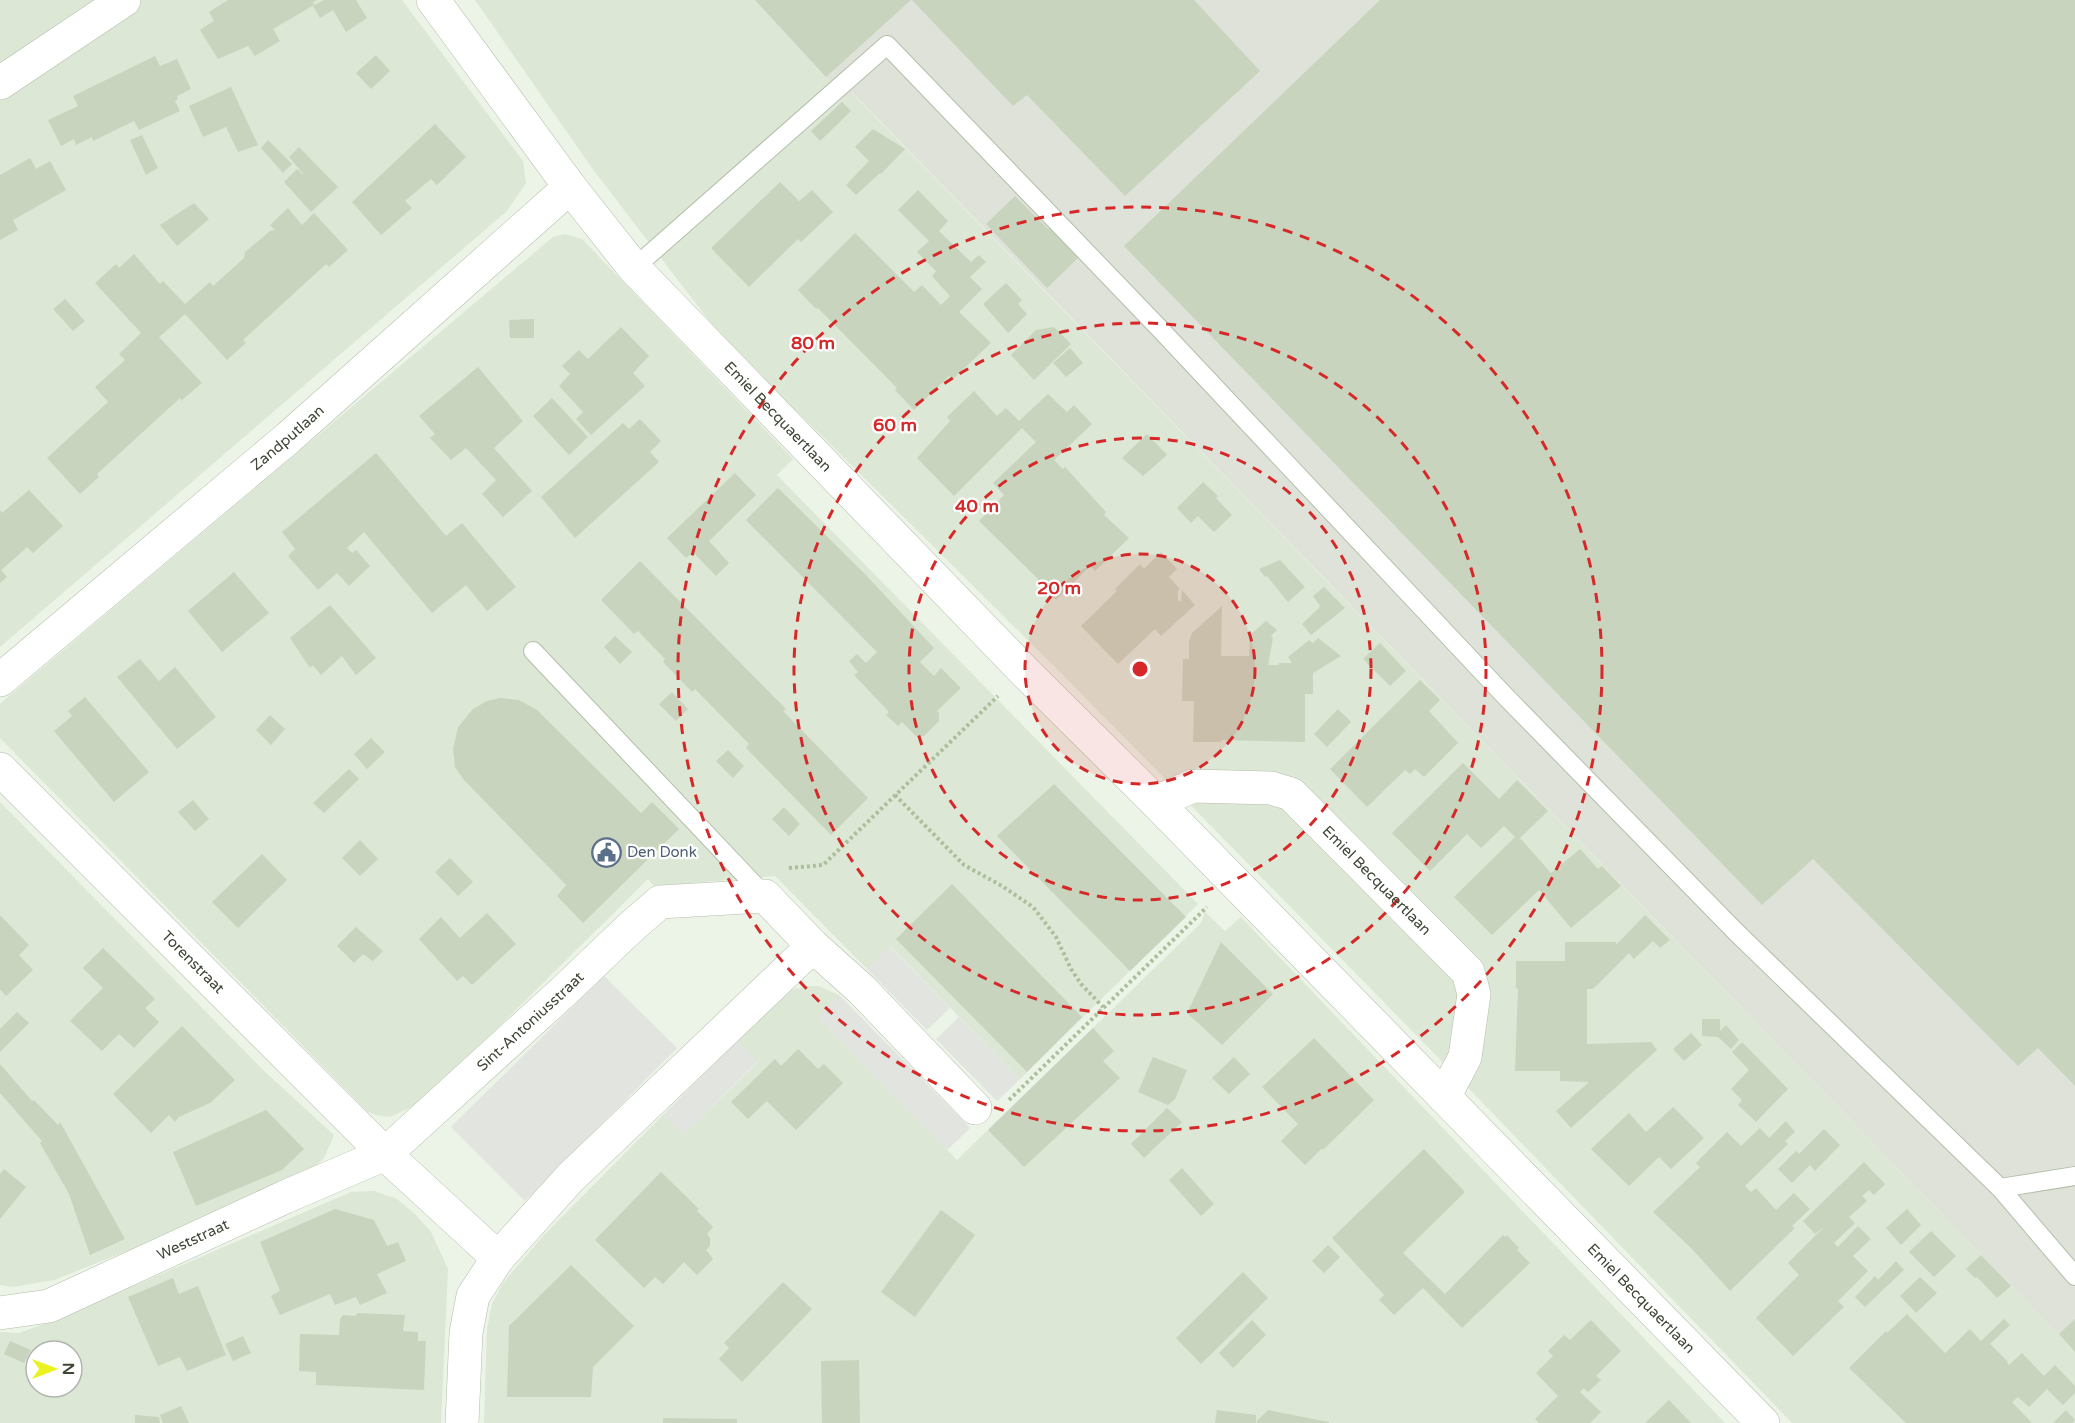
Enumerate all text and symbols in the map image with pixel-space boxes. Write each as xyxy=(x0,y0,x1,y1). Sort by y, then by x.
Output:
text: 80 m xyxy=(791,332,835,354)
street label: Emiel Becquaertlaan xyxy=(720,358,835,476)
street label: Zandputlaan xyxy=(247,401,328,474)
text: 60 m xyxy=(873,414,917,436)
text: 40 m xyxy=(955,495,999,517)
text: 20 m xyxy=(1037,577,1081,599)
centre of rings xyxy=(1130,659,1150,679)
street label: Emiel Becquaertlaan xyxy=(1319,822,1435,939)
public building icon: Den Donk xyxy=(590,836,622,868)
place label: Den Donk xyxy=(627,843,697,861)
street label: Torenstraat xyxy=(158,927,228,997)
street label: Sint-Antoniusstraat xyxy=(473,968,588,1075)
street label: Weststraat xyxy=(154,1215,232,1264)
street label: Emiel Becquaertlaan xyxy=(1584,1240,1699,1357)
north arrow xyxy=(24,1339,84,1399)
text: N xyxy=(58,1363,78,1375)

